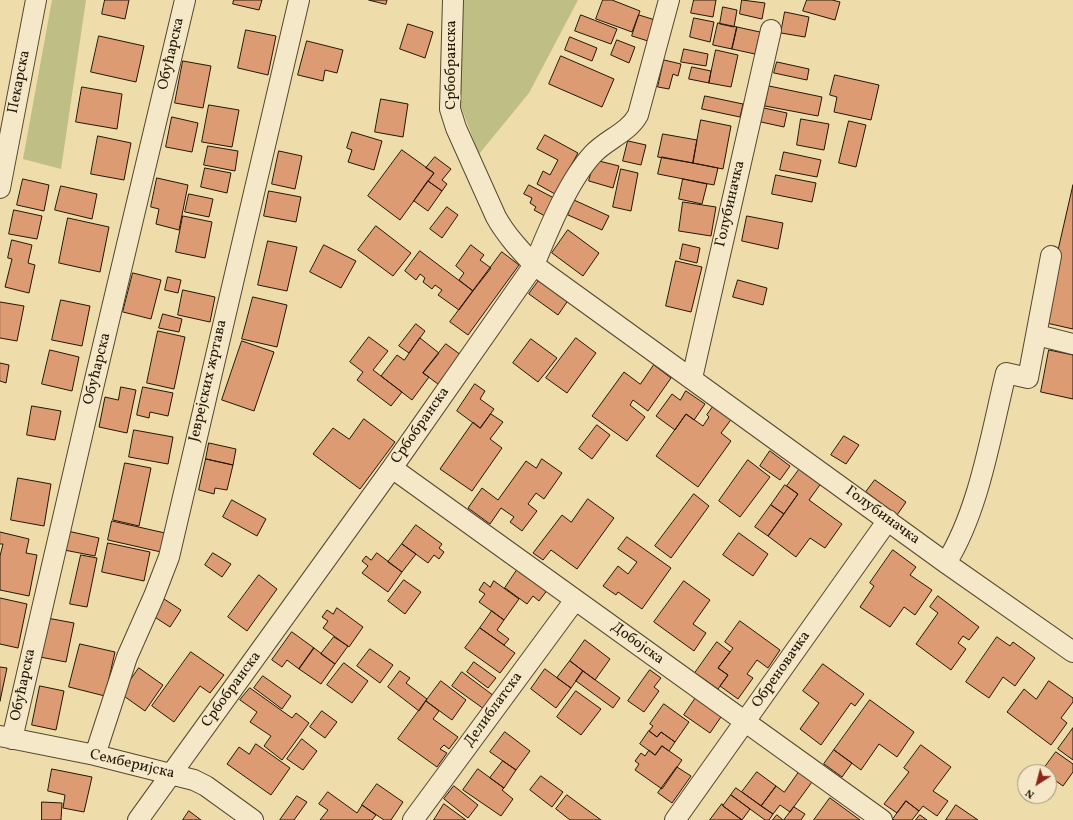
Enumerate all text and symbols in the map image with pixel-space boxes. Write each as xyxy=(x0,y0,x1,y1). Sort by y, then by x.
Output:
street label: Обућарска xyxy=(155,16,189,92)
street label: Србобранска xyxy=(443,20,461,110)
street label: Пекарска xyxy=(5,49,35,115)
street label: Голубиначка xyxy=(712,159,750,249)
street label: Јеврејских жртава xyxy=(186,318,232,444)
street label: Обућарска xyxy=(80,331,116,407)
street label: Србобранска xyxy=(388,384,454,468)
street label: Голубиначка xyxy=(841,483,923,549)
street label: Добојска xyxy=(607,619,667,669)
street label: Обреновачка xyxy=(749,628,815,712)
street label: Обућарска xyxy=(8,647,40,723)
street label: Србобранска xyxy=(198,648,266,732)
street label: Делиблатска xyxy=(461,669,527,751)
street label: Семберијска xyxy=(88,747,176,783)
north arrow xyxy=(1017,764,1057,804)
text: N xyxy=(1023,785,1038,802)

